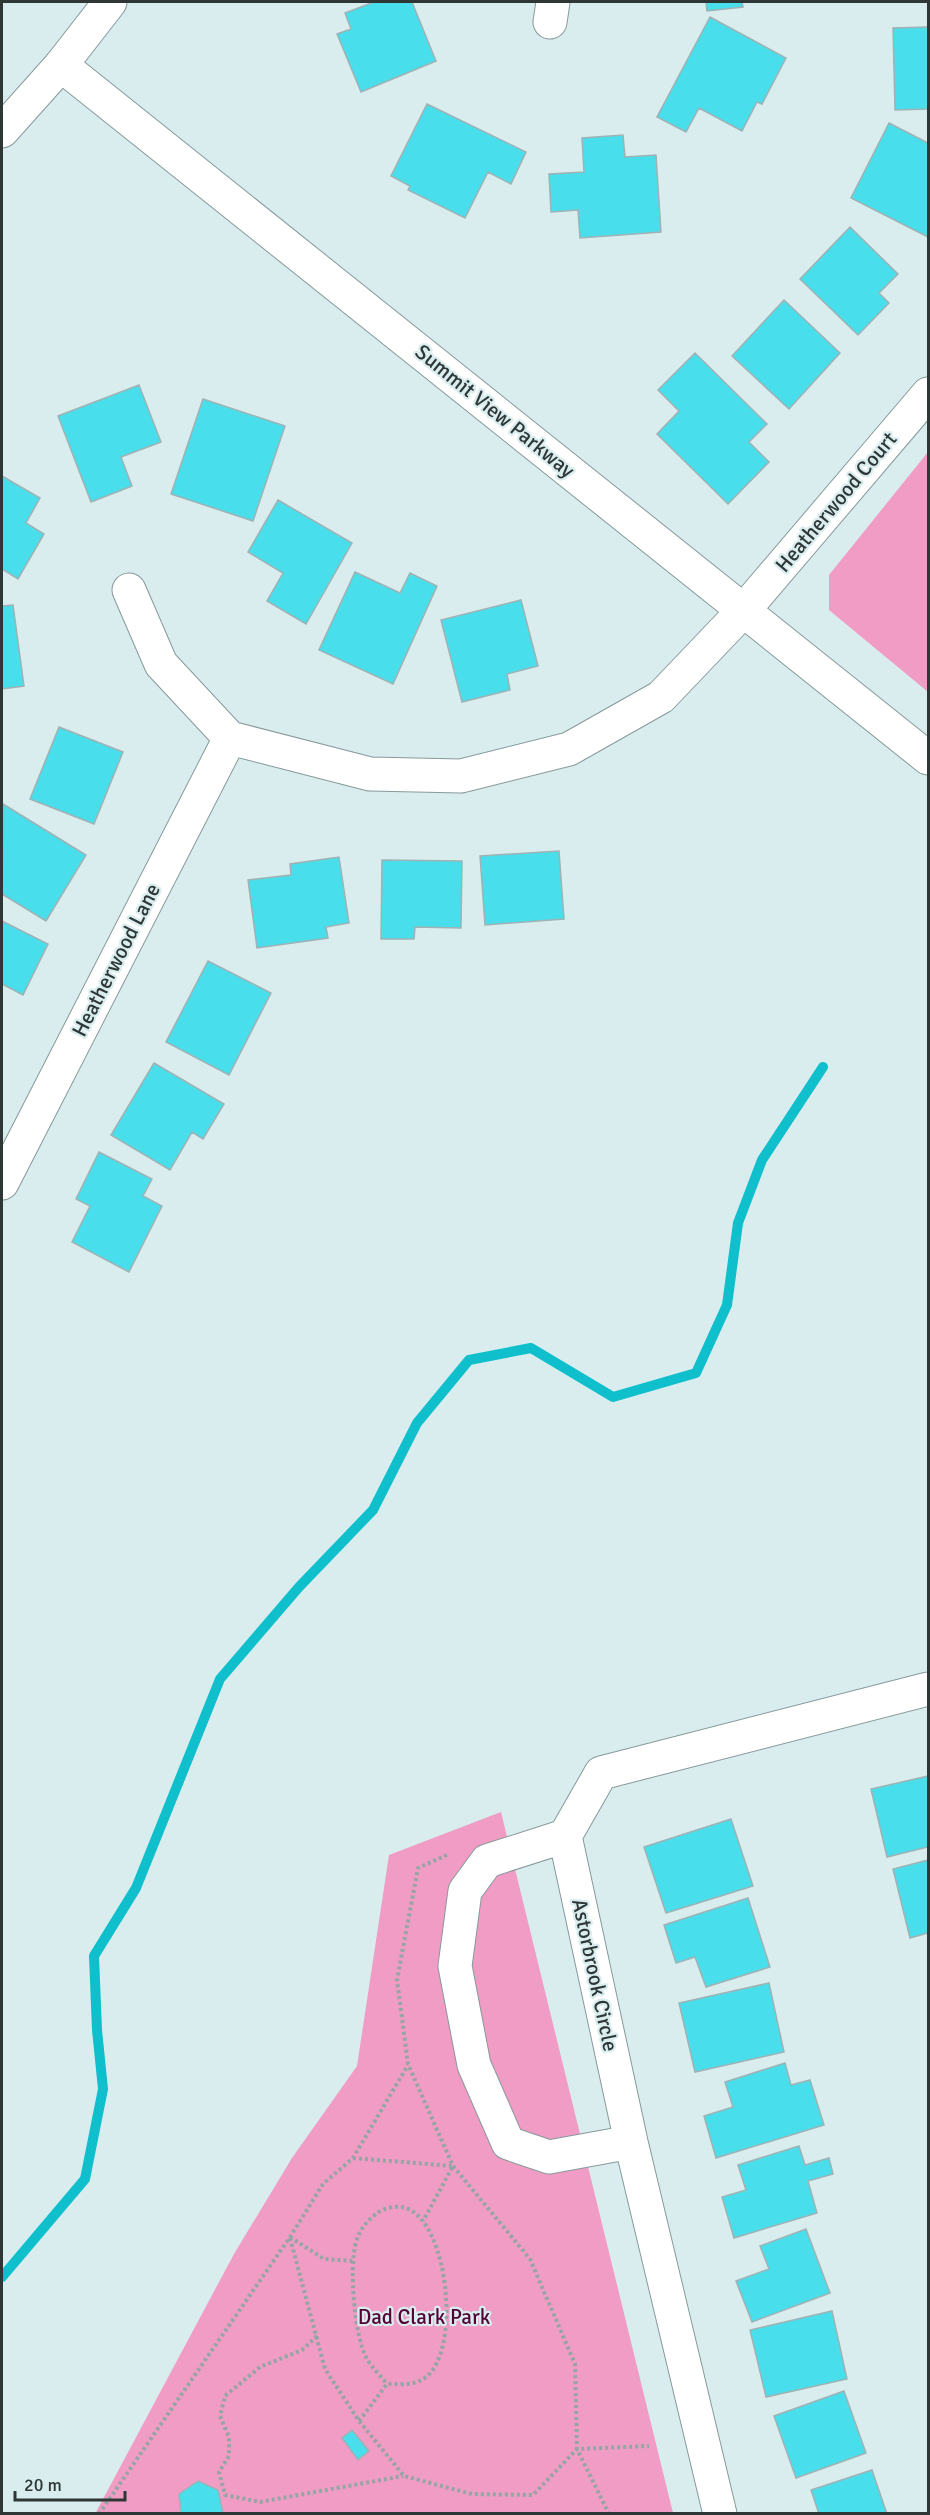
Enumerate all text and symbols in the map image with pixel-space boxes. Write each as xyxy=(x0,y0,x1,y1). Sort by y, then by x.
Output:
street label: Summit View Parkway xyxy=(410,339,580,483)
street label: Heatherwood Court xyxy=(770,426,902,578)
street label: Heatherwood Lane xyxy=(66,879,166,1041)
street label: Astorbrook Circle xyxy=(566,1896,624,2054)
park label: Dad Clark Park xyxy=(358,2304,491,2330)
scale bar xyxy=(15,2464,124,2502)
text: 20 m xyxy=(24,2474,62,2496)

